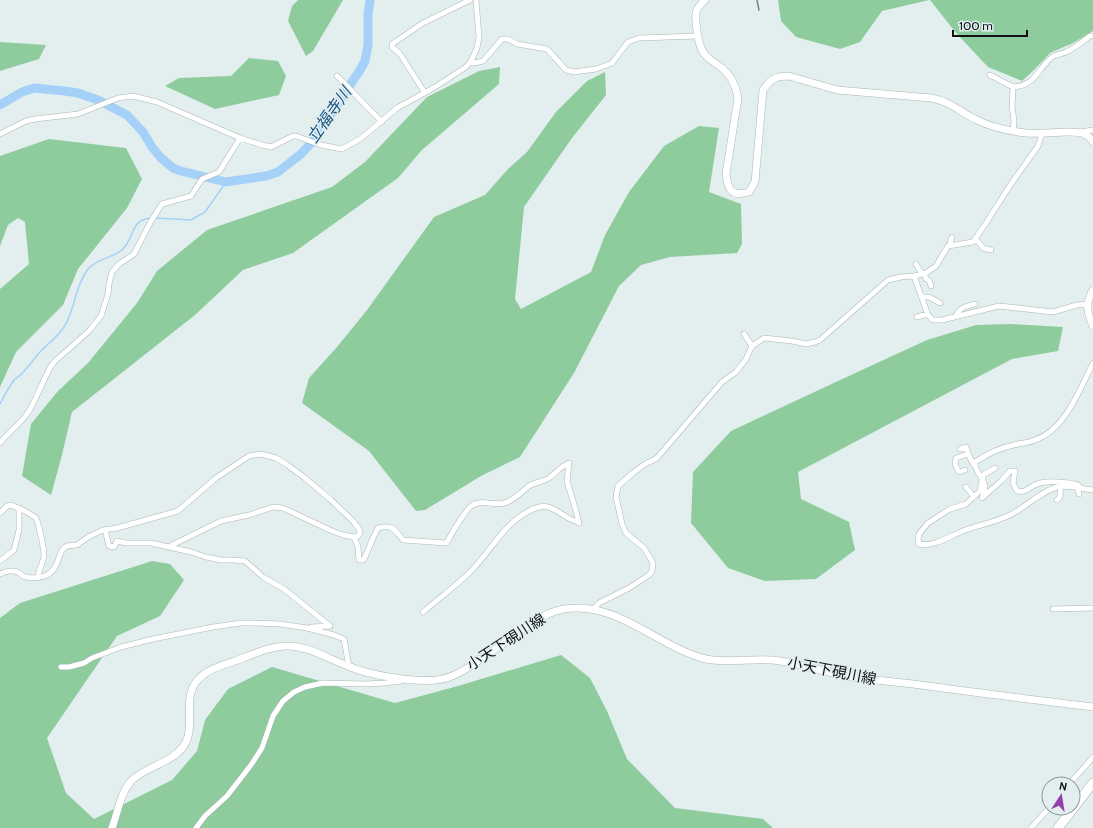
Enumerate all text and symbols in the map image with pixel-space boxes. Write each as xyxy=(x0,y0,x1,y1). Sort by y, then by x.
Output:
scale bar xyxy=(953,12,1027,38)
text: 100 m xyxy=(959,18,993,33)
water label: 立福寺川 xyxy=(303,82,356,147)
street label: 小天下硯川線 xyxy=(463,610,549,674)
street label: 小天下硯川線 xyxy=(786,654,878,688)
north arrow xyxy=(1041,776,1081,816)
text: N xyxy=(1058,779,1068,794)

